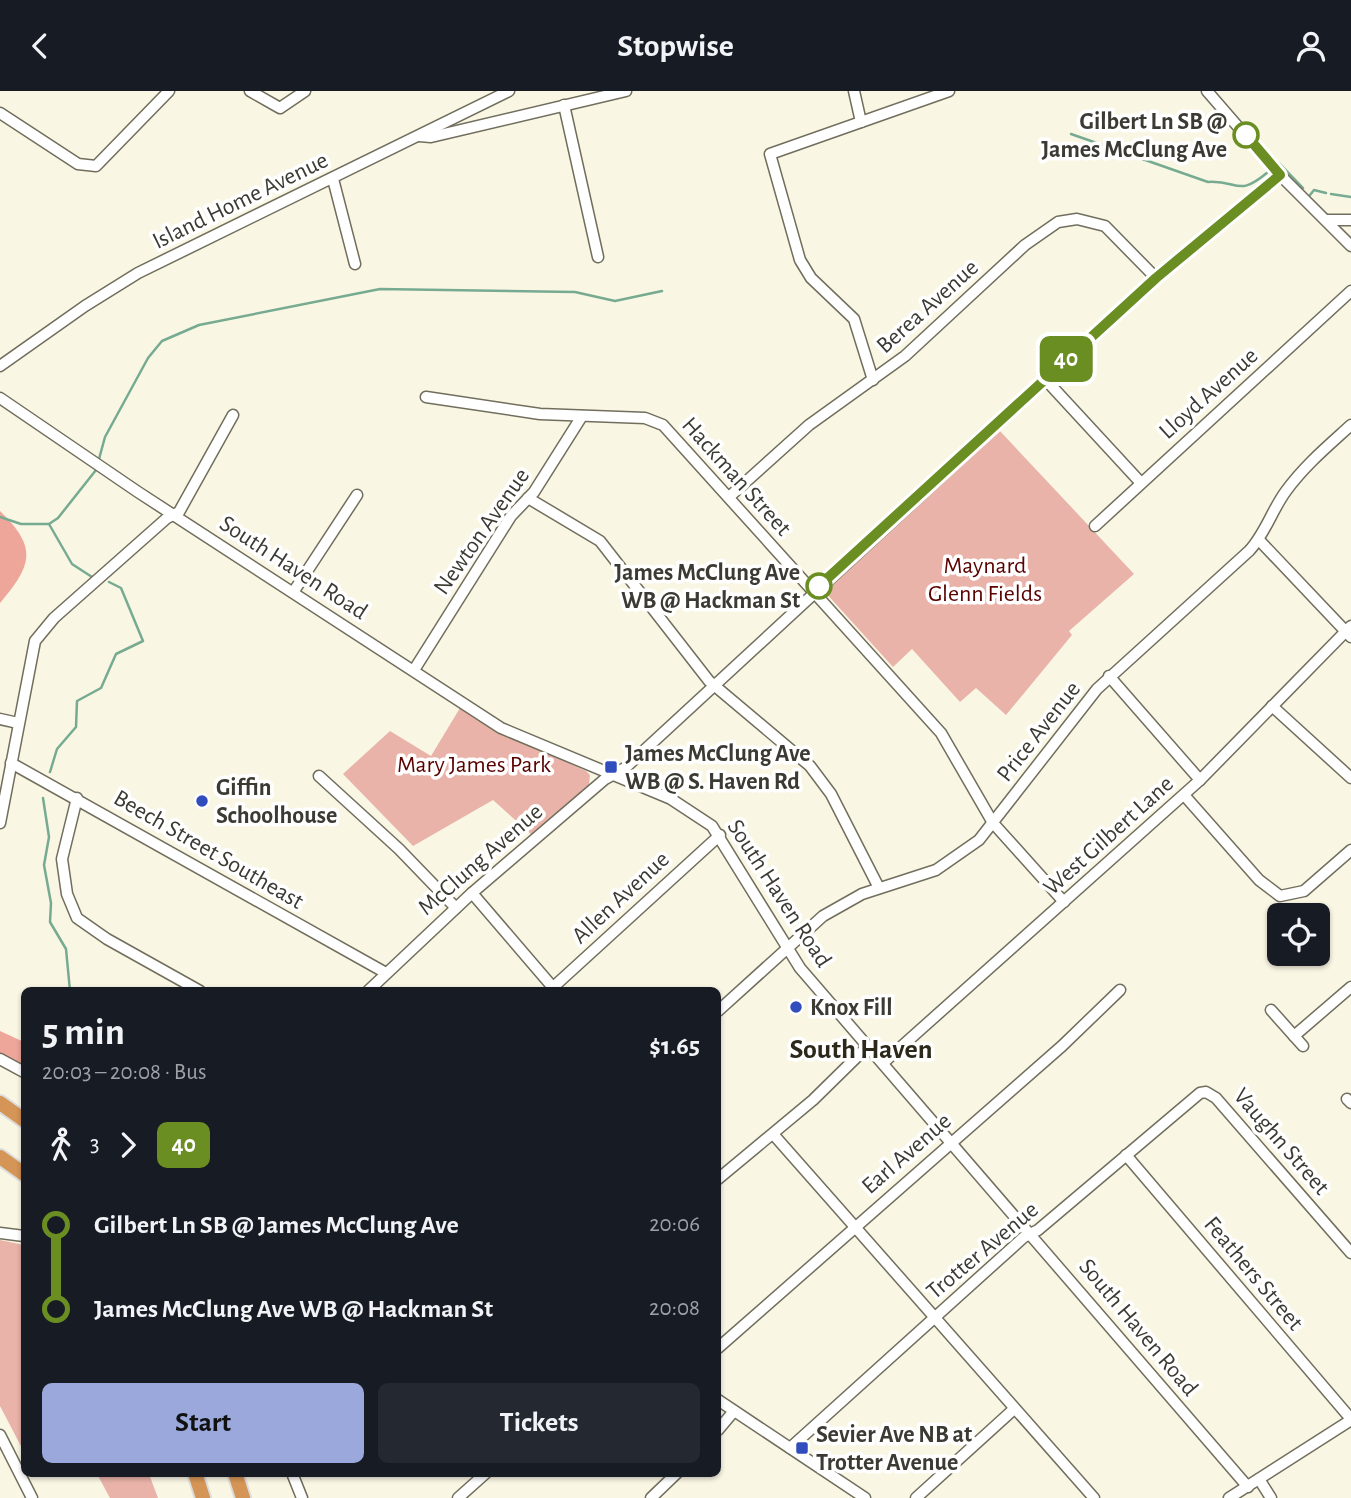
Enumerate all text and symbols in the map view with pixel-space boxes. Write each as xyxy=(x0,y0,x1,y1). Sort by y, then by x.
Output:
icon: back xyxy=(21,27,59,65)
icon: person xyxy=(1292,27,1330,65)
text: Stopwise xyxy=(617,30,734,62)
place label: Gilbert Ln SB @ James McClung Ave xyxy=(1041,110,1227,162)
marker: Gilbert Ln SB @ James McClung Ave xyxy=(1233,122,1259,148)
street label: Island Home Avenue xyxy=(149,148,332,254)
street label: Berea Avenue xyxy=(872,255,983,358)
line badge: 40 xyxy=(1034,336,1098,382)
street label: Lloyd Avenue xyxy=(1155,343,1263,444)
text: 40 xyxy=(1054,347,1078,371)
street label: Hackman Street xyxy=(677,413,796,541)
street label: Newton Avenue xyxy=(429,464,534,599)
street label: South Haven Road xyxy=(215,511,372,624)
park label: Maynard Glenn Fields xyxy=(928,554,1042,606)
place label: James McClung Ave WB @ Hackman St xyxy=(614,561,800,613)
marker: James McClung Ave WB @ Hackman St xyxy=(806,573,832,599)
street label: Price Avenue xyxy=(992,677,1085,786)
place label: James McClung Ave WB @ S. Haven Rd xyxy=(625,742,811,794)
park label: Mary James Park xyxy=(397,753,551,777)
marker: James McClung Ave WB @ S. Haven Rd xyxy=(603,759,619,775)
street label: West Gilbert Lane xyxy=(1039,772,1178,900)
place label: Giffin Schoolhouse xyxy=(216,776,337,828)
street label: Beech Street Southeast xyxy=(110,786,308,914)
marker: Giffin Schoolhouse xyxy=(194,793,210,809)
street label: McClung Avenue xyxy=(414,799,547,920)
street label: South Haven Road xyxy=(723,815,836,972)
street label: Allen Avenue xyxy=(567,847,674,948)
map controls xyxy=(1267,903,1330,966)
button: locate xyxy=(1267,903,1330,966)
place label: Knox Fill xyxy=(810,996,893,1020)
marker: Knox Fill xyxy=(788,999,804,1015)
text: 5 min xyxy=(42,1014,125,1052)
text: $1.65 xyxy=(649,1033,700,1059)
district label: South Haven xyxy=(789,1036,933,1064)
text: 20:03 – 20:08 · Bus xyxy=(42,1061,206,1084)
street label: Vaughn Street xyxy=(1229,1084,1334,1200)
street label: Earl Avenue xyxy=(857,1109,956,1199)
icon: walk xyxy=(42,1126,80,1164)
icon: forward xyxy=(109,1126,147,1164)
text: 3 xyxy=(90,1133,99,1156)
text: 40 xyxy=(171,1133,196,1157)
street label: Trotter Avenue xyxy=(922,1197,1043,1304)
text: Gilbert Ln SB @ James McClung Ave xyxy=(94,1212,459,1238)
street label: Feathers Street xyxy=(1199,1212,1308,1335)
text: 20:06 xyxy=(649,1213,700,1236)
street label: South Haven Road xyxy=(1074,1255,1202,1401)
text: James McClung Ave WB @ Hackman St xyxy=(94,1296,493,1322)
text: 20:08 xyxy=(649,1297,700,1320)
button: Start xyxy=(42,1383,364,1463)
button: Tickets xyxy=(378,1383,700,1463)
place label: Sevier Ave NB at Trotter Avenue xyxy=(816,1423,972,1475)
marker: Sevier Ave NB at Trotter Avenue xyxy=(794,1440,810,1456)

